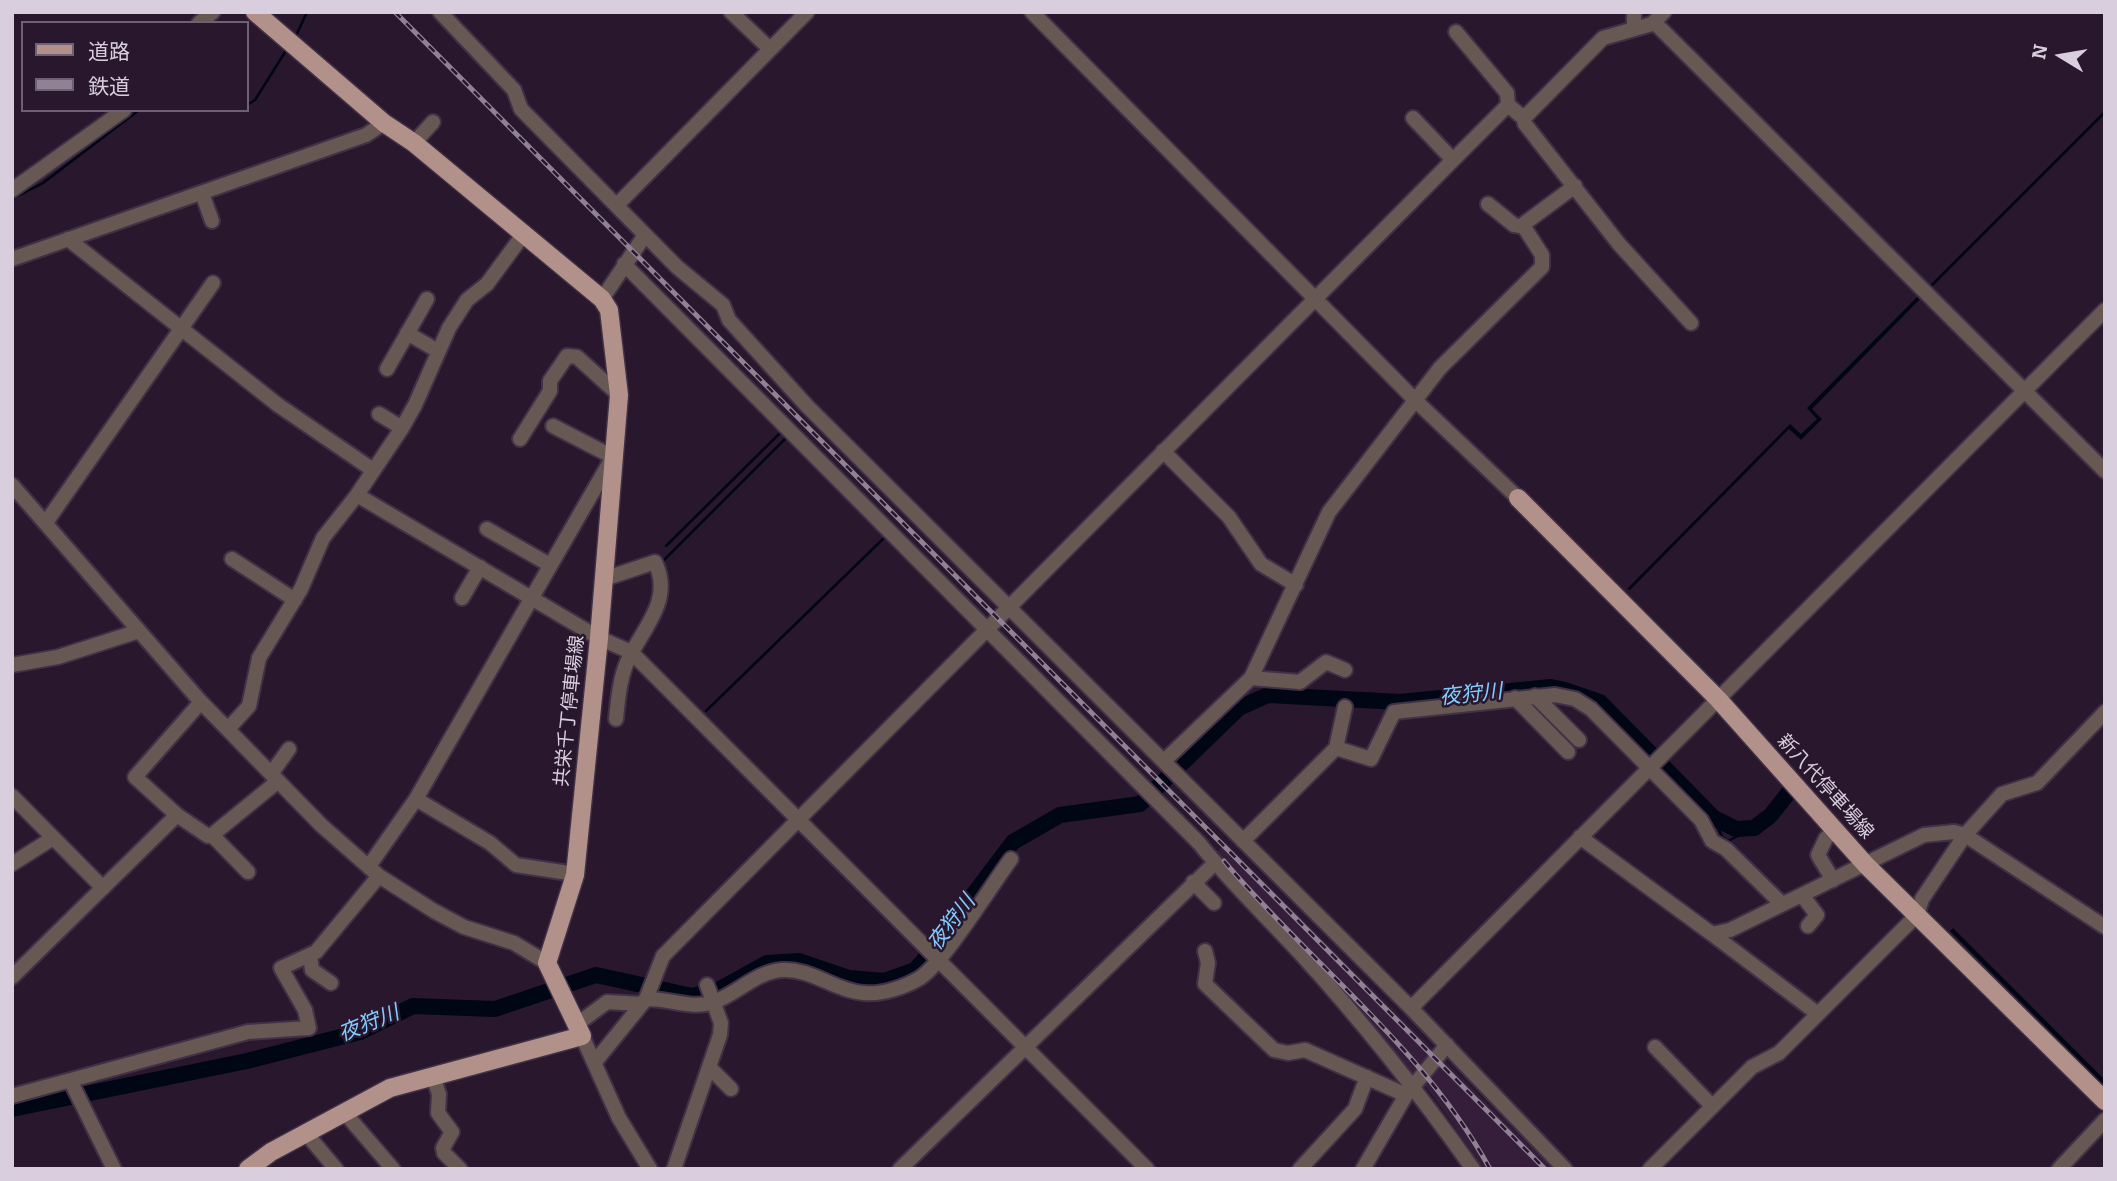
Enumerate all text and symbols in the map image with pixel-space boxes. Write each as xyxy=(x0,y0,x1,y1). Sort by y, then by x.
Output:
legend xyxy=(21,21,248,112)
north arrow xyxy=(2026,21,2096,91)
text: 道路 xyxy=(88,39,130,65)
text: N xyxy=(2027,43,2053,61)
text: 鉄道 xyxy=(88,74,130,100)
street label: 共栄千丁停車場線 xyxy=(551,634,589,788)
water label: 夜狩川 xyxy=(1438,679,1504,711)
street label: 新八代停車場線 xyxy=(1772,730,1878,844)
water label: 夜狩川 xyxy=(923,890,981,956)
water label: 夜狩川 xyxy=(335,1001,403,1047)

